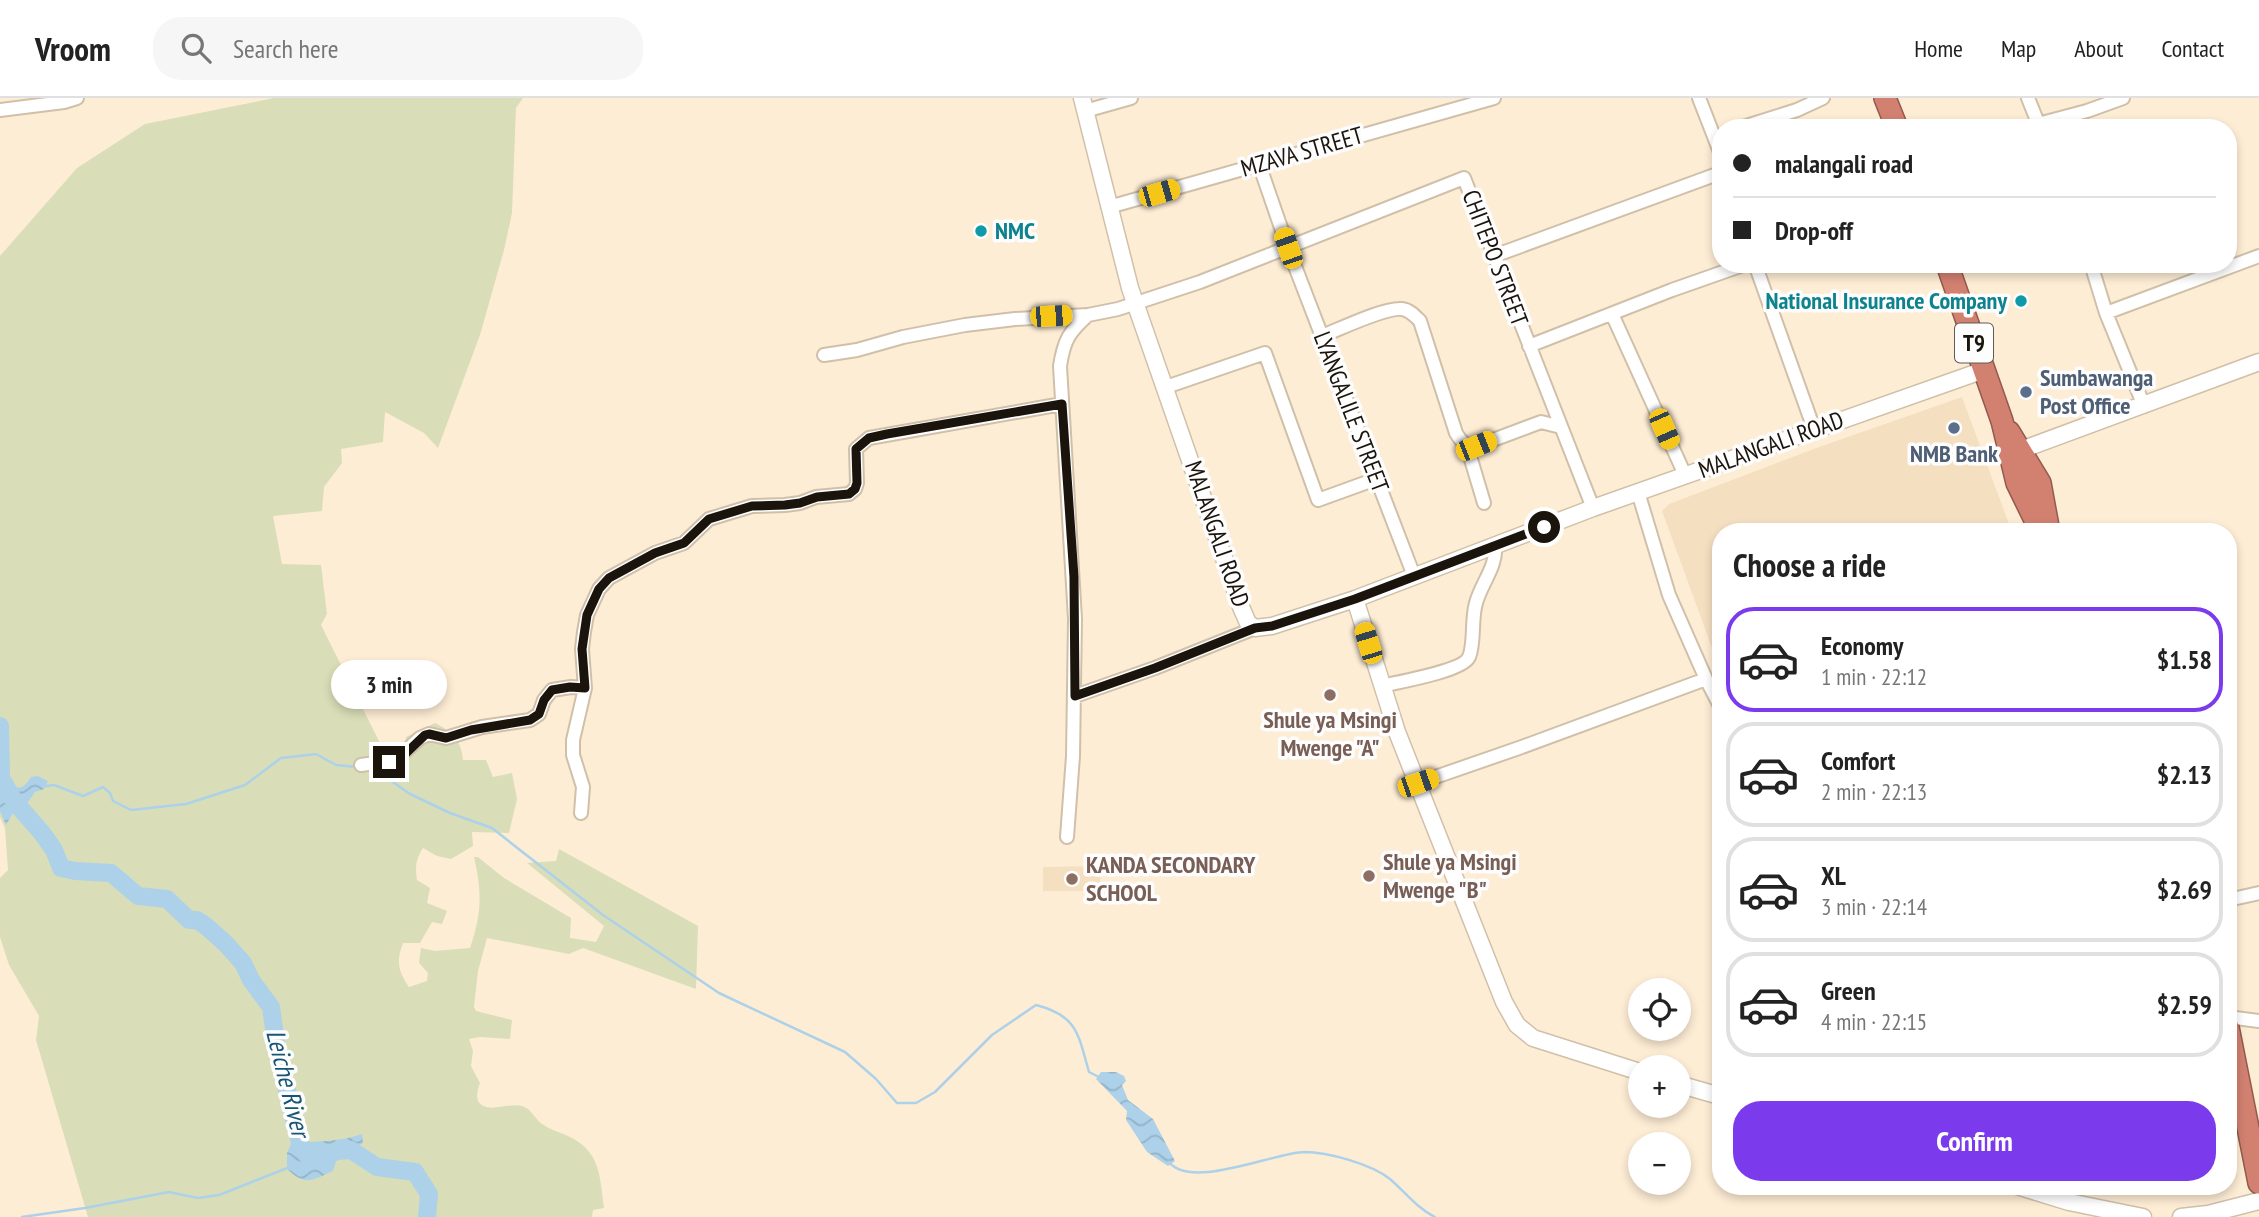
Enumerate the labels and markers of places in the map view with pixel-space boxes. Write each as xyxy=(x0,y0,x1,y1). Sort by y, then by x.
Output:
place label: NMC xyxy=(995,215,1035,246)
marker: NMC xyxy=(973,223,989,239)
place label: National Insurance Company xyxy=(1765,285,2007,316)
marker: National Insurance Company xyxy=(2013,293,2029,309)
place label: Sumbawanga Post Office xyxy=(2040,362,2153,421)
marker: Sumbawanga Post Office xyxy=(2018,384,2034,400)
marker: NMB Bank xyxy=(1946,420,1962,436)
place label: NMB Bank xyxy=(1910,438,1998,469)
marker: Shule ya Msingi Mwenge "A" xyxy=(1322,687,1338,703)
place label: Shule ya Msingi Mwenge "A" xyxy=(1263,704,1397,763)
place label: Shule ya Msingi Mwenge "B" xyxy=(1383,846,1517,905)
place label: KANDA SECONDARY SCHOOL xyxy=(1086,849,1256,908)
marker: Shule ya Msingi Mwenge "B" xyxy=(1361,868,1377,884)
marker: KANDA SECONDARY SCHOOL xyxy=(1064,871,1080,887)

